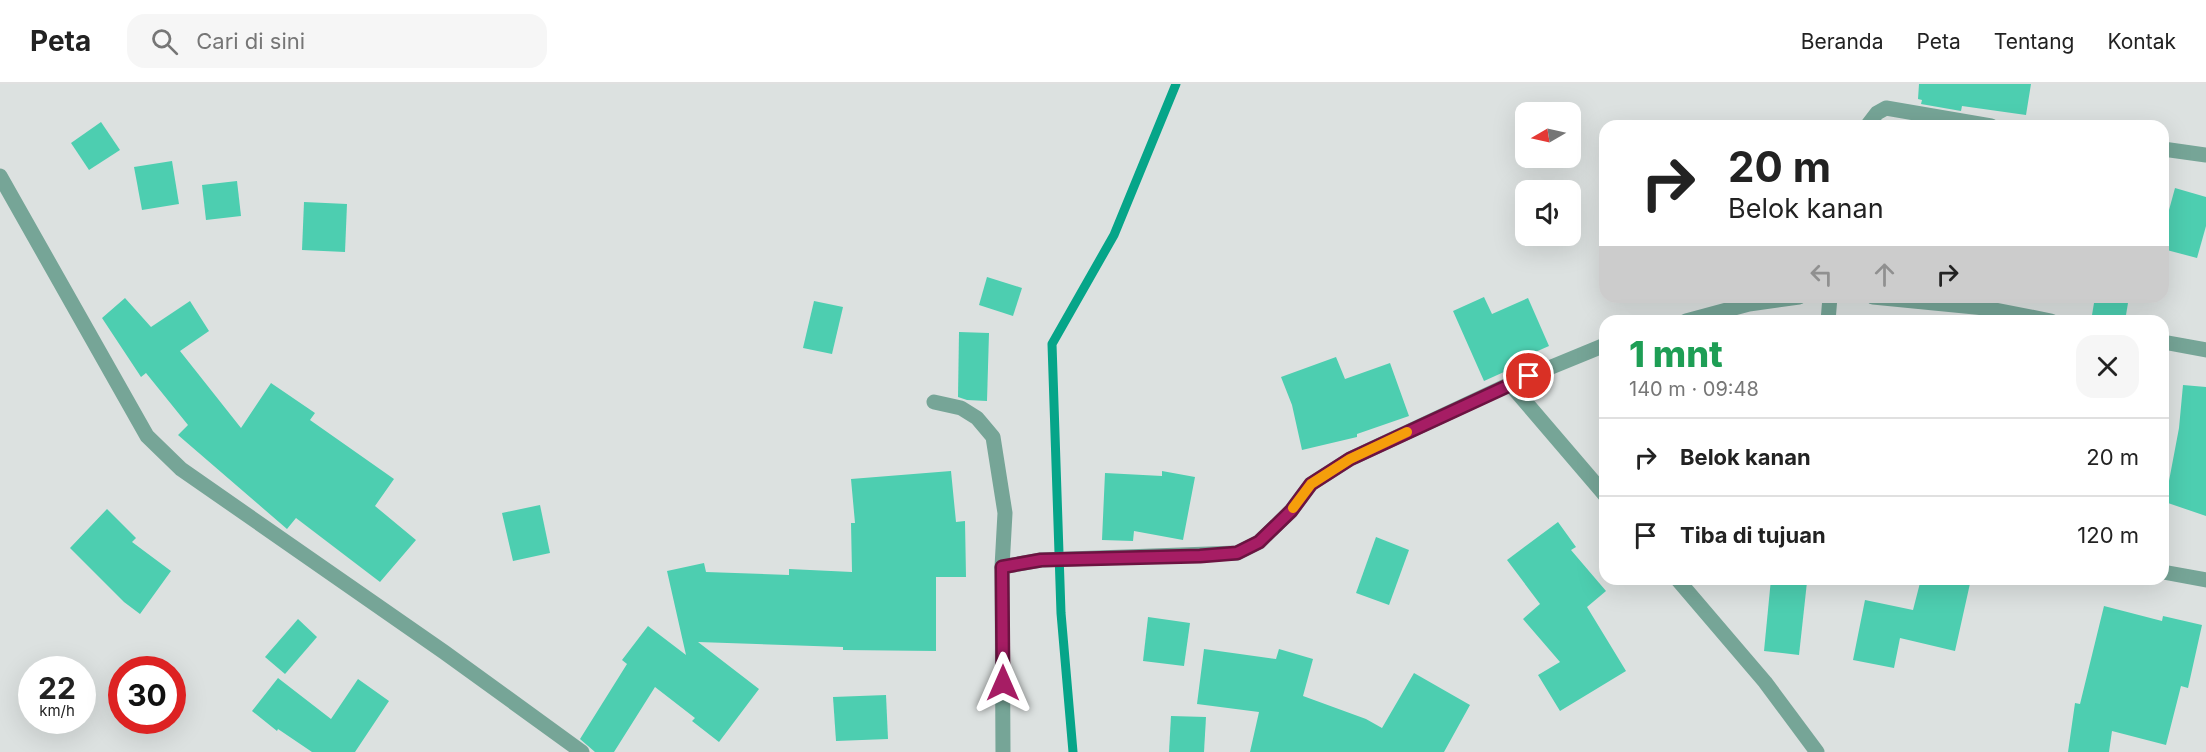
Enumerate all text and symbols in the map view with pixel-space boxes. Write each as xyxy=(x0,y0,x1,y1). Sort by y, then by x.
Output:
search box xyxy=(127,14,547,68)
text: Peta xyxy=(30,24,91,58)
icon: search xyxy=(148,25,181,58)
text: Cari di sini xyxy=(196,28,305,54)
text: Beranda xyxy=(1801,29,1883,54)
text: Peta xyxy=(1916,29,1961,54)
text: Tentang xyxy=(1994,29,2074,54)
text: Kontak xyxy=(2107,29,2176,54)
north arrow xyxy=(1515,102,1581,168)
map controls xyxy=(1515,102,1581,246)
text: 20 m xyxy=(1728,141,1831,192)
icon: right xyxy=(1629,144,1707,222)
button: sound xyxy=(1515,180,1581,246)
text: Belok kanan xyxy=(1728,192,1884,225)
icon: left xyxy=(1805,258,1838,291)
icon: ahead xyxy=(1868,258,1901,291)
icon: right xyxy=(1931,258,1964,291)
text: 1 mnt xyxy=(1629,332,1723,376)
button: close xyxy=(2076,335,2139,398)
pin xyxy=(1503,350,1554,401)
icon: arrive xyxy=(1512,359,1545,392)
text: 140 m · 09:48 xyxy=(1629,377,1759,401)
icon: right xyxy=(1629,441,1662,474)
text: Belok kanan xyxy=(1680,444,1811,470)
text: 20 m xyxy=(2086,444,2139,470)
icon: arrive xyxy=(1629,519,1662,552)
text: Tiba di tujuan xyxy=(1680,522,1826,548)
text: 120 m xyxy=(2077,522,2139,548)
position arrow xyxy=(971,651,1035,715)
speed limit sign: 30 xyxy=(108,656,186,734)
text: 22 xyxy=(38,670,76,706)
text: km/h xyxy=(39,701,75,720)

